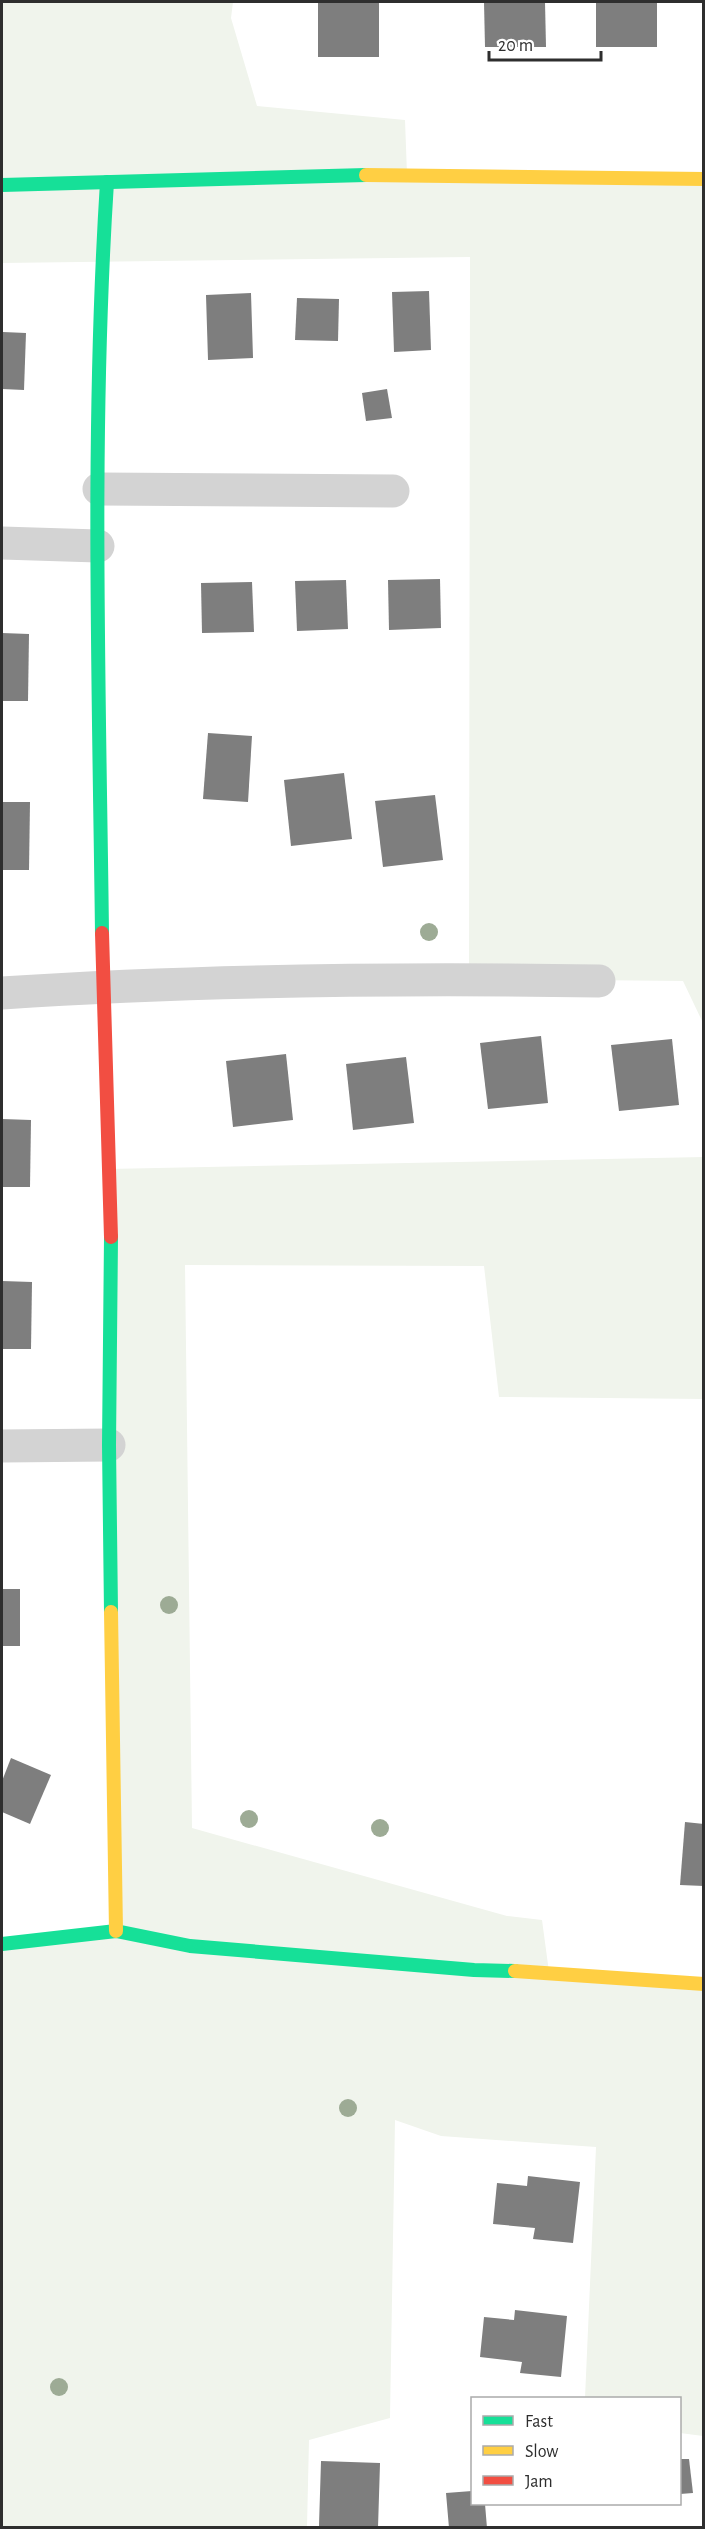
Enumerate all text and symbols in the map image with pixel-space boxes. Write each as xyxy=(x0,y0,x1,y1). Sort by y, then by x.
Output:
scale bar xyxy=(489,24,602,62)
text: 20 m xyxy=(498,37,533,55)
legend xyxy=(471,2397,681,2505)
text: Fast xyxy=(525,2413,553,2431)
text: Slow xyxy=(525,2443,558,2461)
text: Jam xyxy=(525,2473,553,2491)

